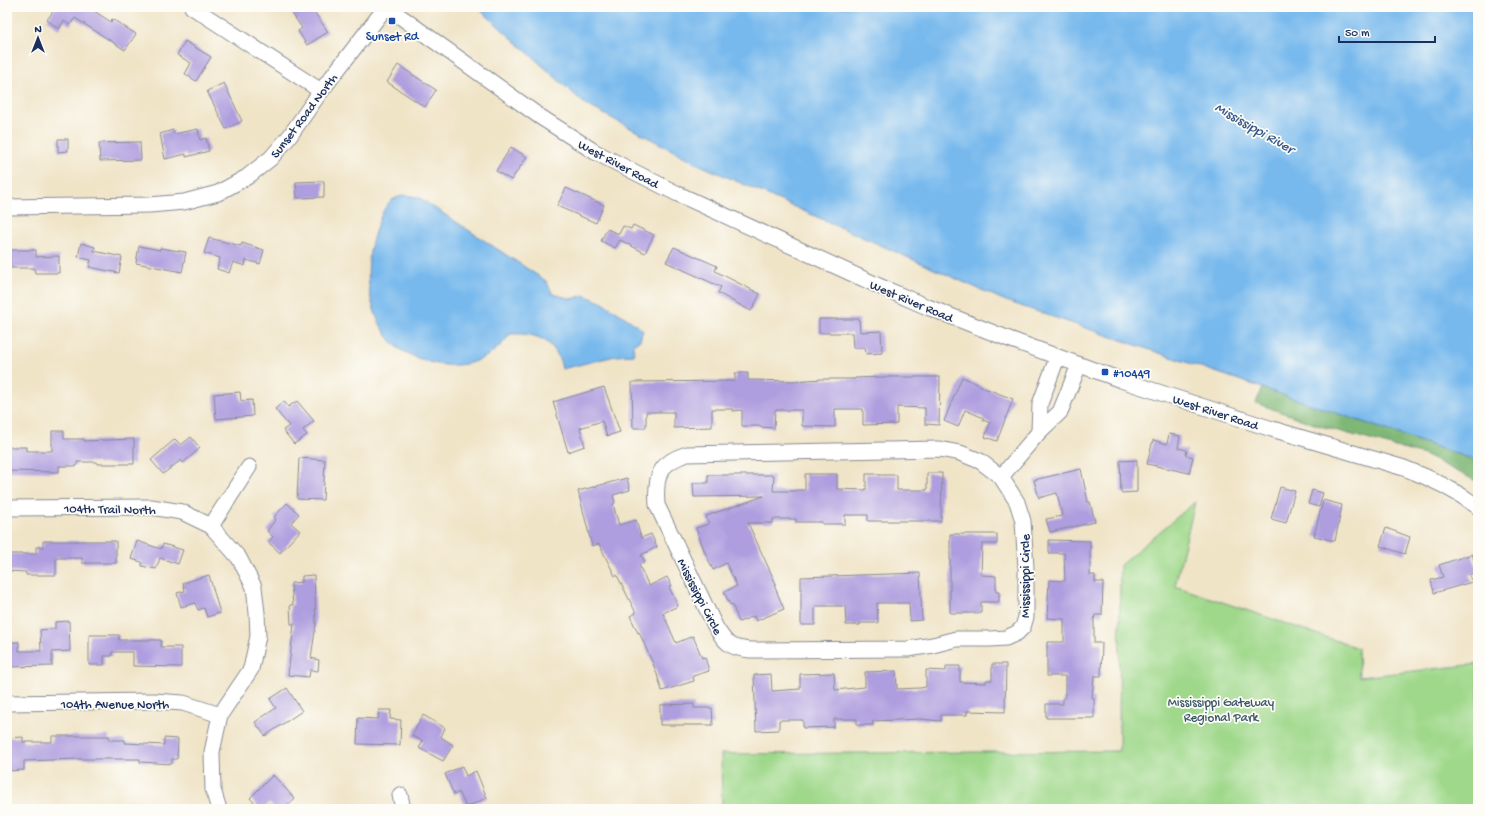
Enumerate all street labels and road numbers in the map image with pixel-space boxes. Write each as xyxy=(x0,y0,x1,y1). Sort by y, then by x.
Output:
street label: Sunset Road North xyxy=(268,71,342,162)
street label: West River Road xyxy=(575,138,662,193)
street label: West River Road xyxy=(867,278,956,327)
street label: West River Road xyxy=(1171,392,1261,435)
street label: 104th Trail North xyxy=(63,502,156,519)
street label: Mississippi Circle xyxy=(1019,534,1034,618)
street label: Mississippi Circle xyxy=(673,556,725,638)
street label: 104th Avenue North xyxy=(60,698,169,713)

